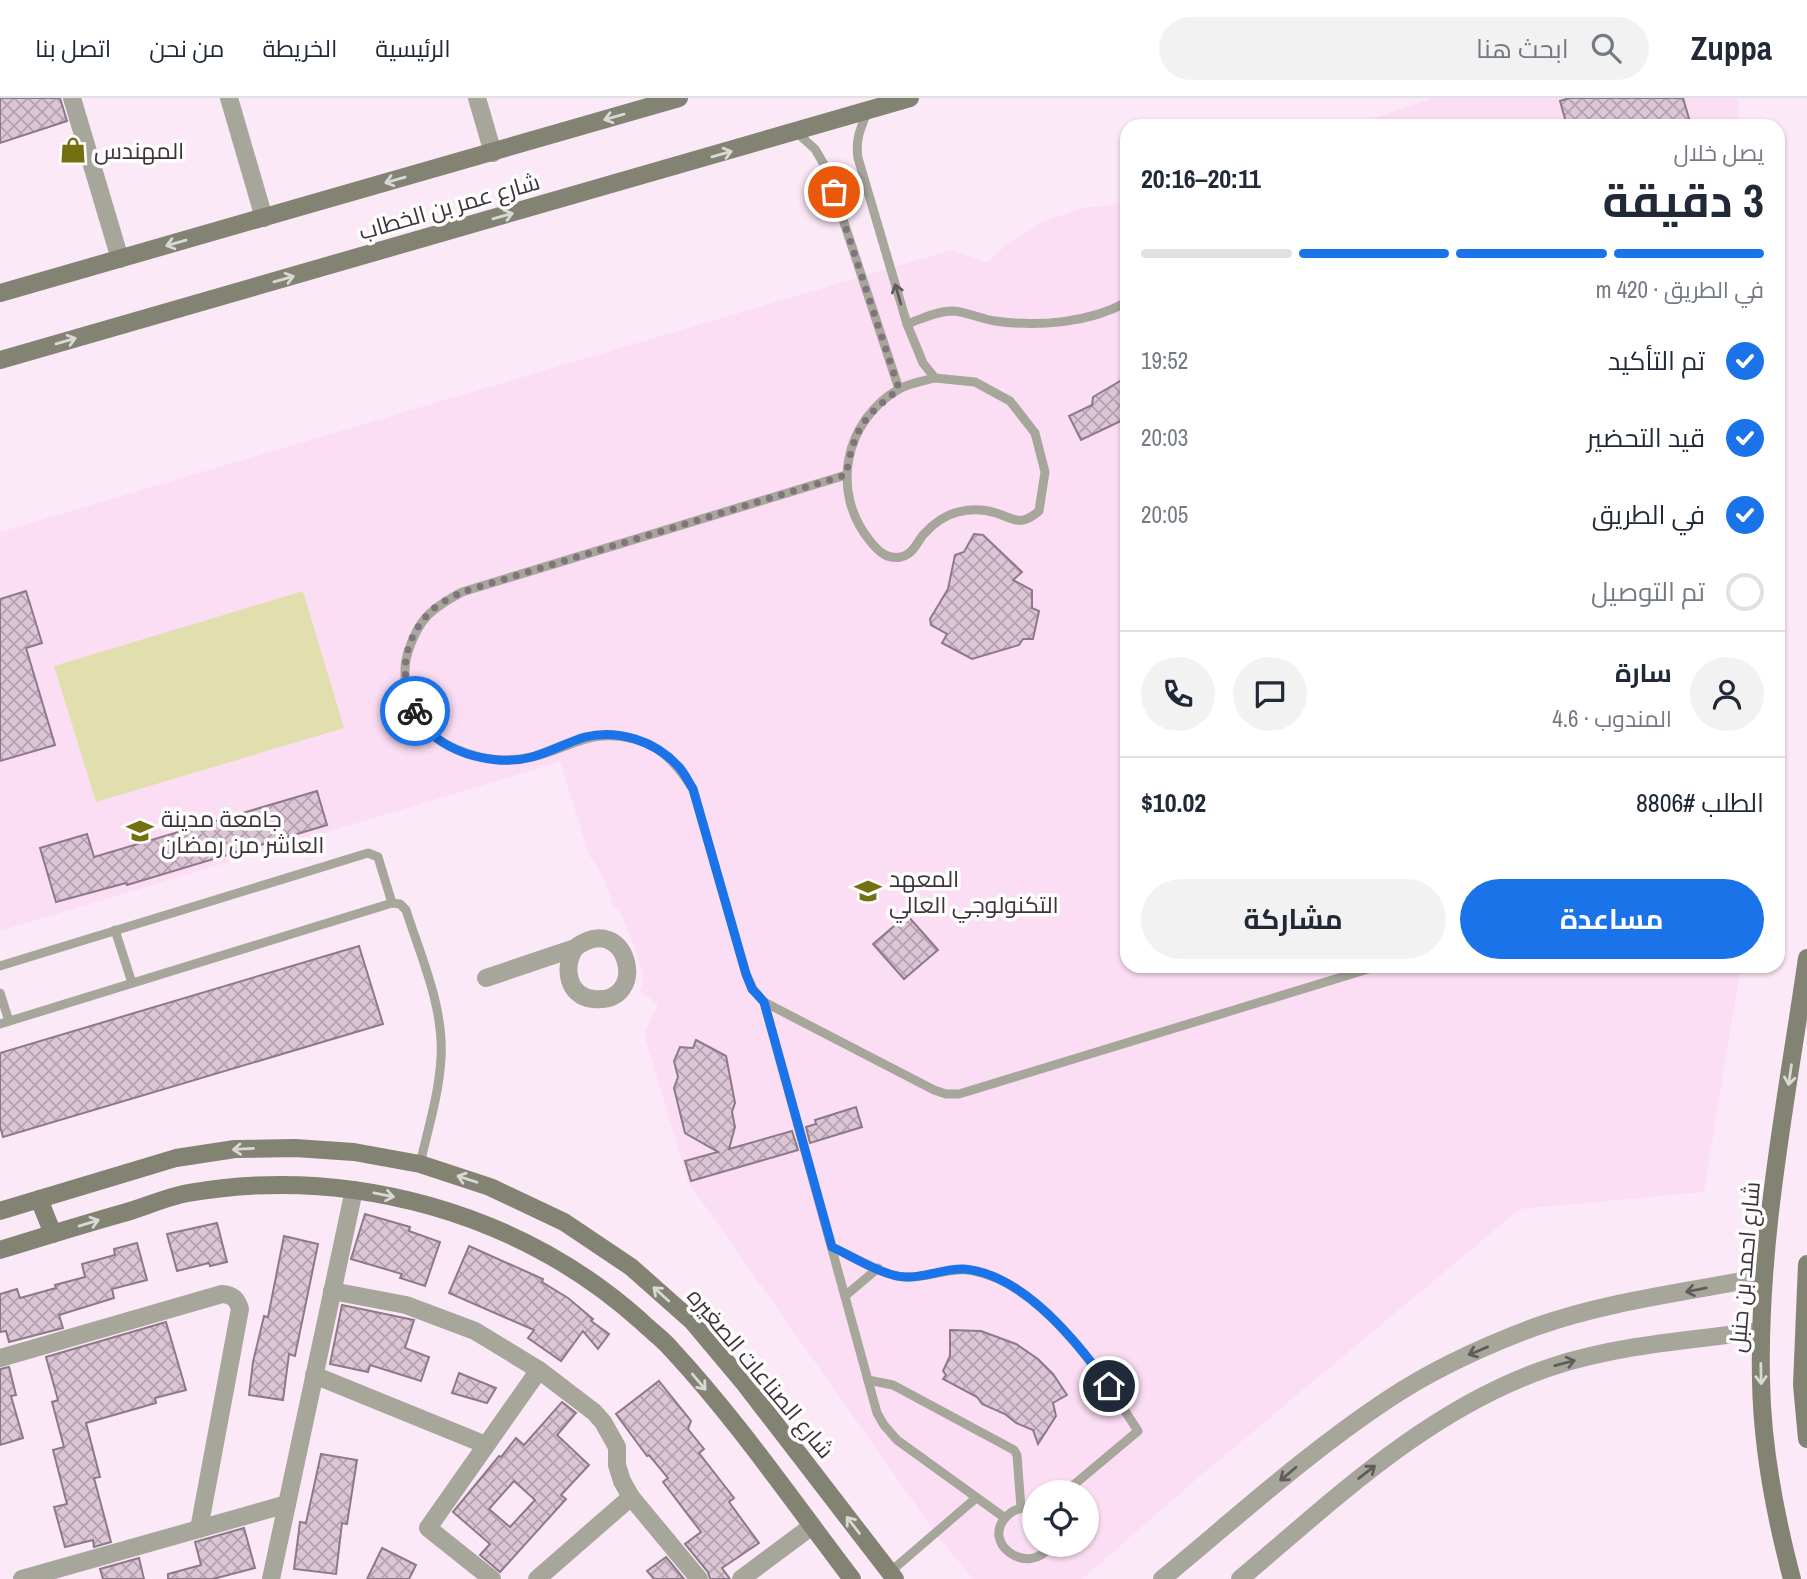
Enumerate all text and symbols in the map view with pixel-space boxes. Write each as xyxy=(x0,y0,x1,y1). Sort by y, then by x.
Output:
search box xyxy=(1159,17,1649,80)
text: Zuppa xyxy=(1691,26,1772,70)
icon: search xyxy=(1587,29,1625,67)
text: ابحث هنا xyxy=(1476,31,1569,66)
text: اتصل بنا xyxy=(35,32,111,64)
text: من نحن xyxy=(149,32,224,64)
text: الخريطة xyxy=(262,32,337,64)
text: الرئيسية xyxy=(375,32,451,64)
one-way arrow xyxy=(603,112,625,125)
shop icon: المهندس xyxy=(58,135,88,165)
place label: المهندس xyxy=(94,135,184,166)
text: يصل خلال xyxy=(1673,137,1764,168)
one-way arrow xyxy=(711,146,733,159)
text: 20:11–20:16 xyxy=(1141,161,1261,196)
pin xyxy=(804,162,864,222)
street label: شارع عمر بن الخطاب xyxy=(355,165,543,248)
text: 3 دقيقة xyxy=(1602,169,1764,231)
icon: bag xyxy=(815,173,853,211)
one-way arrow xyxy=(384,175,406,188)
one-way arrow xyxy=(492,209,514,222)
one-way arrow xyxy=(166,237,188,250)
one-way arrow xyxy=(273,271,295,284)
text: في الطريق · 420 m xyxy=(1596,274,1764,305)
one-way arrow xyxy=(890,283,903,305)
one-way arrow xyxy=(54,334,76,347)
icon: check xyxy=(1726,342,1764,380)
text: تم التأكيد xyxy=(1608,343,1705,378)
text: 19:52 xyxy=(1141,345,1188,376)
icon: check xyxy=(1726,419,1764,457)
text: قيد التحضير xyxy=(1587,420,1705,455)
text: 20:03 xyxy=(1141,422,1188,453)
icon: check xyxy=(1726,496,1764,534)
text: في الطريق xyxy=(1592,497,1705,532)
text: 20:05 xyxy=(1141,499,1188,530)
text: تم التوصيل xyxy=(1591,574,1705,609)
text: سارة xyxy=(1615,655,1672,690)
button: phone xyxy=(1141,657,1215,731)
button: chat xyxy=(1233,657,1307,731)
button: person xyxy=(1690,657,1764,731)
courier xyxy=(380,676,450,746)
icon: bike xyxy=(396,692,434,730)
text: المندوب · 4.6 xyxy=(1552,703,1672,734)
text: $10.02 xyxy=(1141,785,1206,820)
text: الطلب #8806 xyxy=(1636,785,1764,820)
place label: جامعة مدينة العاشر من رمضان xyxy=(161,803,324,860)
school or university icon: جامعة مدينة العاشر من رمضان xyxy=(125,816,155,846)
place label: المعهد التكنولوجي العالي xyxy=(889,863,1059,923)
school or university icon: المعهد التكنولوجي العالي xyxy=(853,876,883,906)
button: مشاركة xyxy=(1141,879,1446,959)
button: مساعدة xyxy=(1460,879,1764,959)
one-way arrow xyxy=(1784,1063,1797,1085)
one-way arrow xyxy=(232,1143,255,1156)
one-way arrow xyxy=(456,1172,478,1185)
street label: شارع احمد بن حنبل xyxy=(1721,1180,1768,1354)
one-way arrow xyxy=(372,1189,395,1202)
one-way arrow xyxy=(77,1216,99,1229)
street label: شارع الصناعات الصغيره xyxy=(680,1281,841,1465)
one-way arrow xyxy=(1685,1283,1708,1297)
one-way arrow xyxy=(653,1286,671,1302)
one-way arrow xyxy=(1468,1345,1490,1358)
pin xyxy=(1079,1356,1139,1416)
one-way arrow xyxy=(1554,1356,1576,1369)
one-way arrow xyxy=(1754,1362,1768,1385)
icon: home xyxy=(1090,1367,1128,1405)
one-way arrow xyxy=(691,1373,707,1391)
one-way arrow xyxy=(1358,1465,1376,1480)
one-way arrow xyxy=(1280,1467,1298,1482)
map controls xyxy=(1022,1480,1099,1557)
button: locate xyxy=(1022,1480,1099,1557)
one-way arrow xyxy=(846,1516,861,1535)

